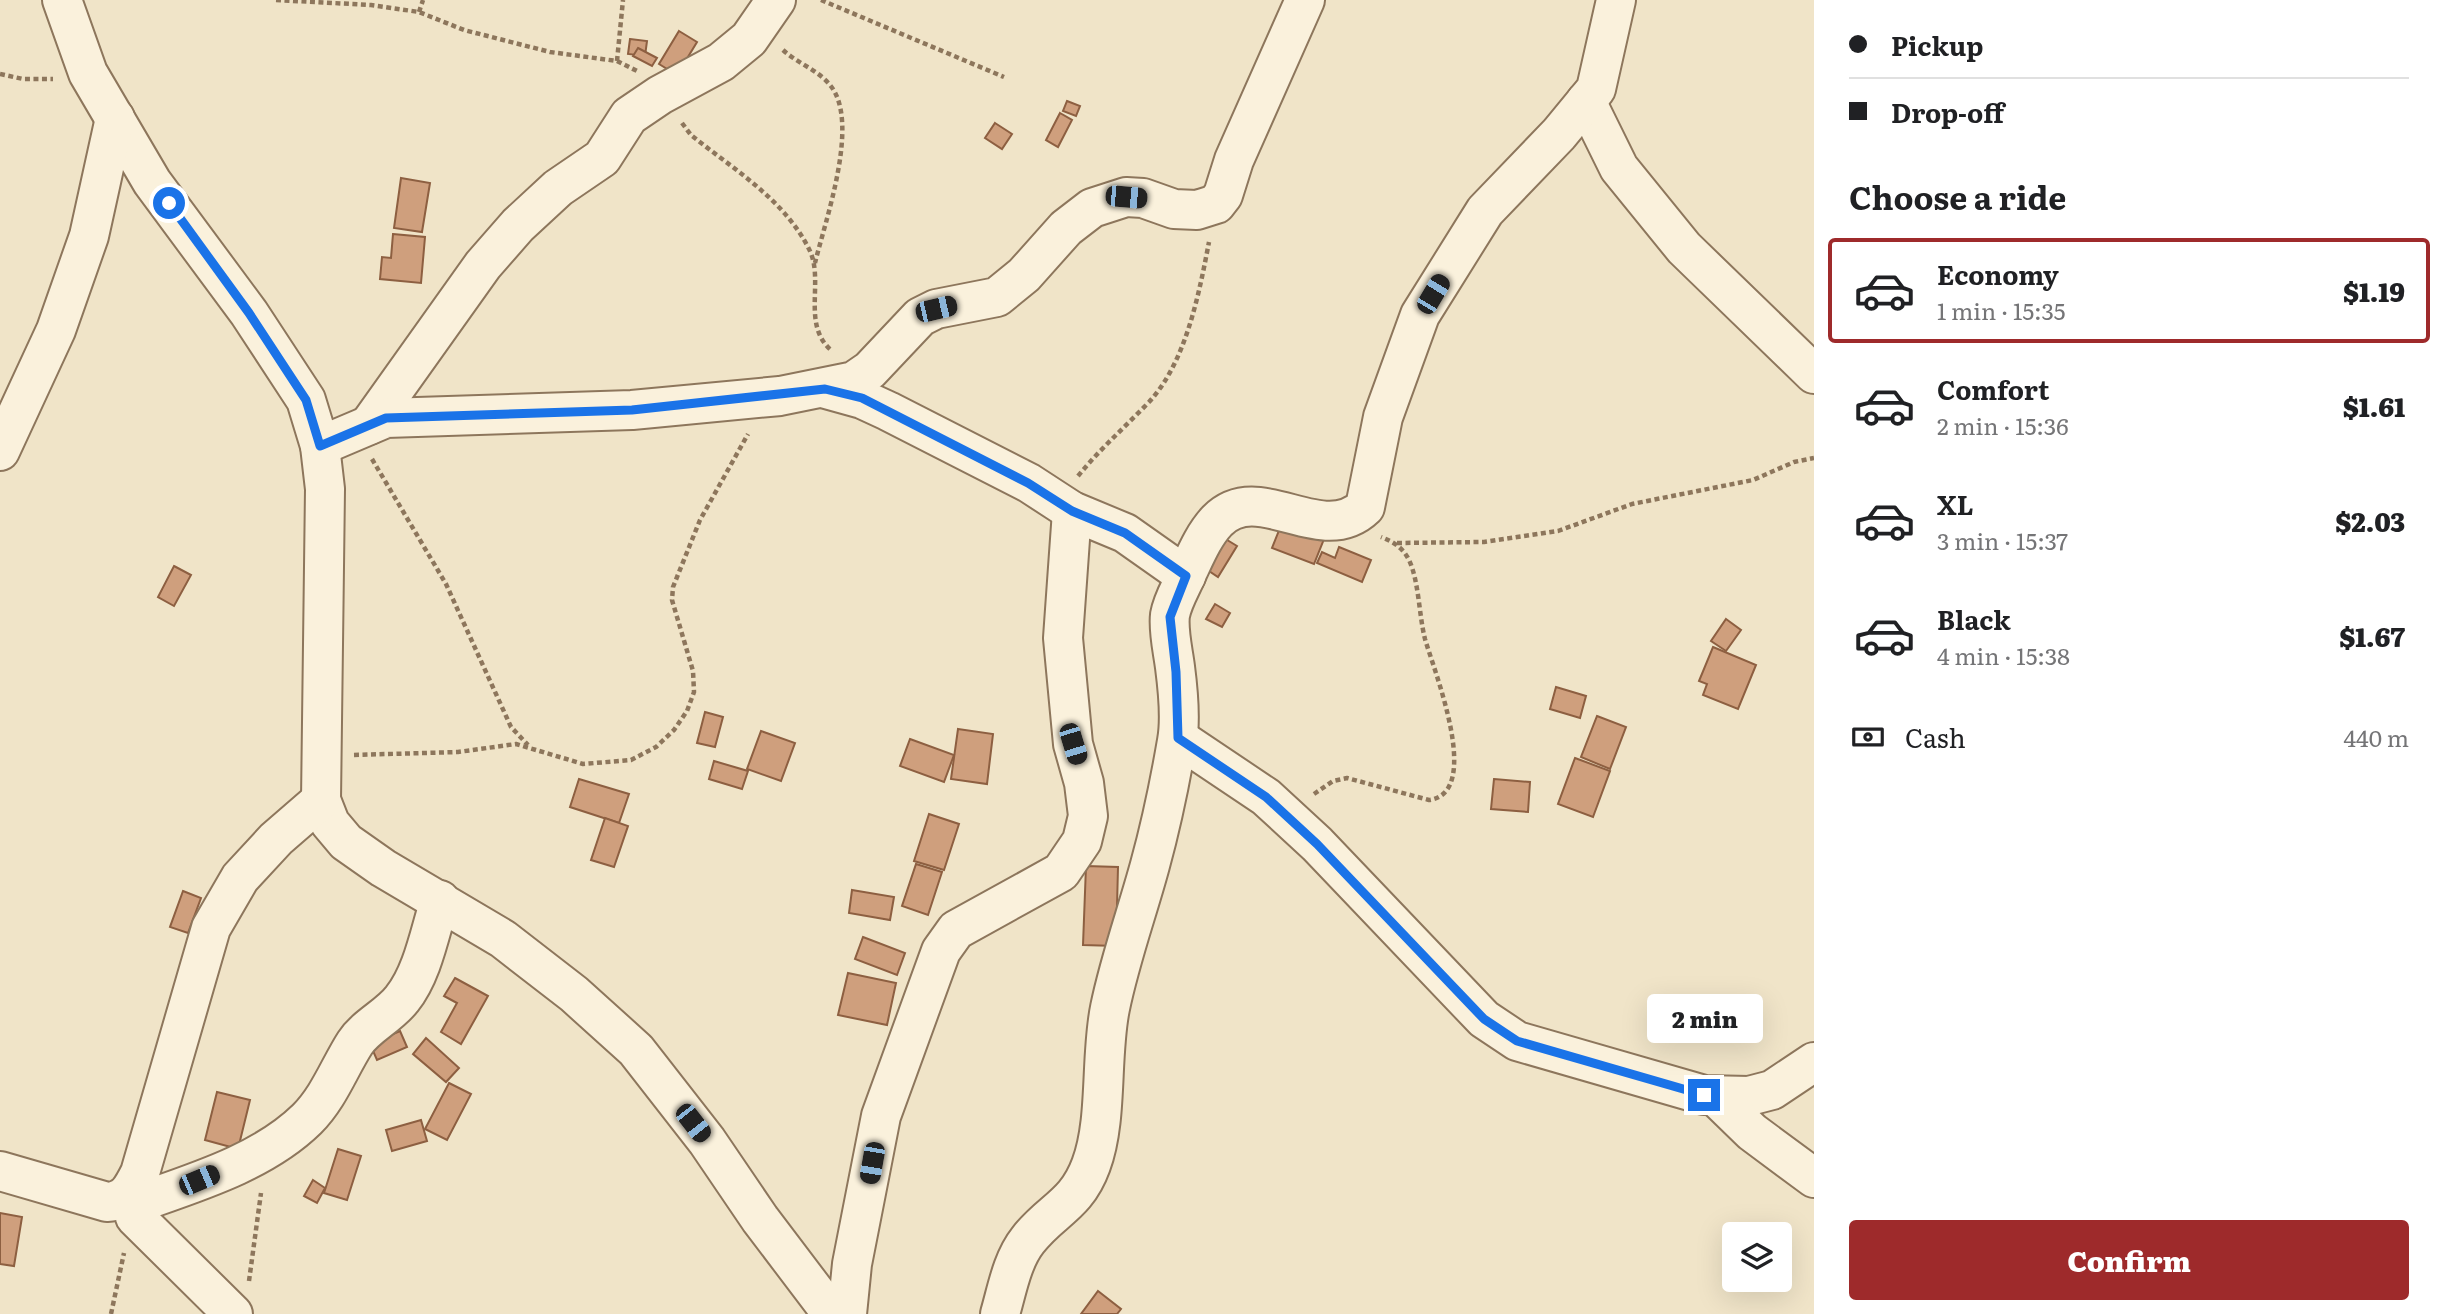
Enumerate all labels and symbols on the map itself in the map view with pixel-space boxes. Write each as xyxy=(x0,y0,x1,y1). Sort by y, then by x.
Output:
car xyxy=(1105,185,1148,209)
route start xyxy=(153,187,185,219)
car xyxy=(1414,271,1453,317)
car xyxy=(914,294,959,324)
car xyxy=(1057,721,1090,767)
callout: 2 min xyxy=(1646,993,1762,1042)
route end xyxy=(1688,1079,1720,1111)
car xyxy=(672,1100,715,1146)
car xyxy=(859,1140,886,1186)
car xyxy=(176,1162,223,1198)

